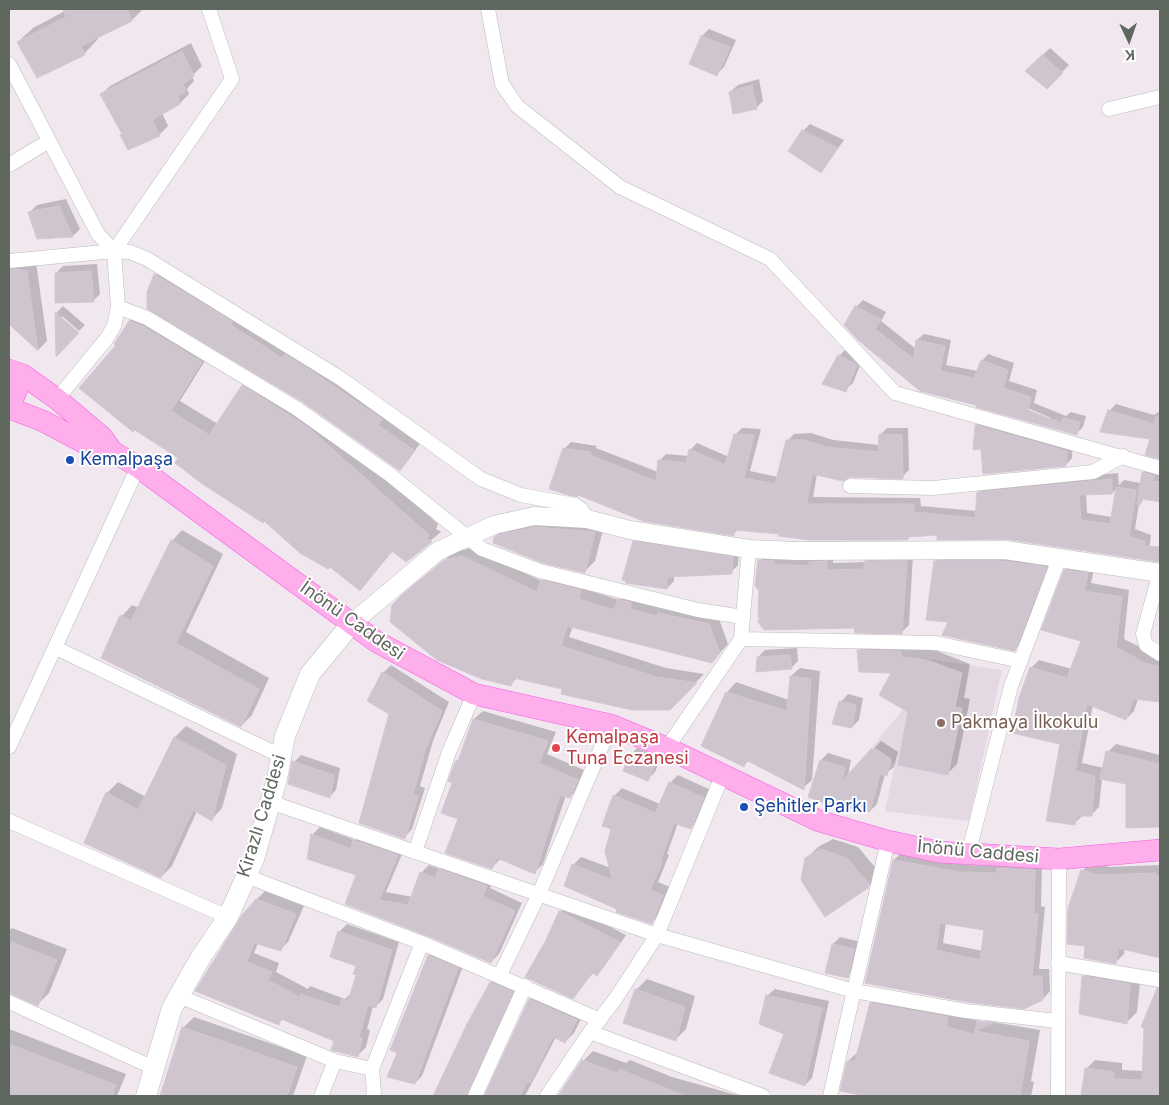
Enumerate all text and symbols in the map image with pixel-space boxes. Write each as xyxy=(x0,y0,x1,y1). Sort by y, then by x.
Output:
north arrow xyxy=(1104,15,1154,65)
text: K xyxy=(1124,47,1135,64)
place label: Kemalpaşa xyxy=(80,449,173,471)
marker: Kemalpaşa xyxy=(64,454,76,466)
street label: İnönü Caddesi xyxy=(296,577,408,665)
place label: Pakmaya İlkokulu xyxy=(951,712,1098,734)
marker: Pakmaya İlkokulu xyxy=(935,717,947,729)
place label: Kemalpaşa Tuna Eczanesi xyxy=(566,727,689,770)
marker: Kemalpaşa Tuna Eczanesi xyxy=(550,742,562,754)
street label: Kirazlı Caddesi xyxy=(233,752,291,880)
place label: Şehitler Parkı xyxy=(754,796,867,818)
marker: Şehitler Parkı xyxy=(738,801,750,813)
street label: İnönü Caddesi xyxy=(916,836,1040,868)

